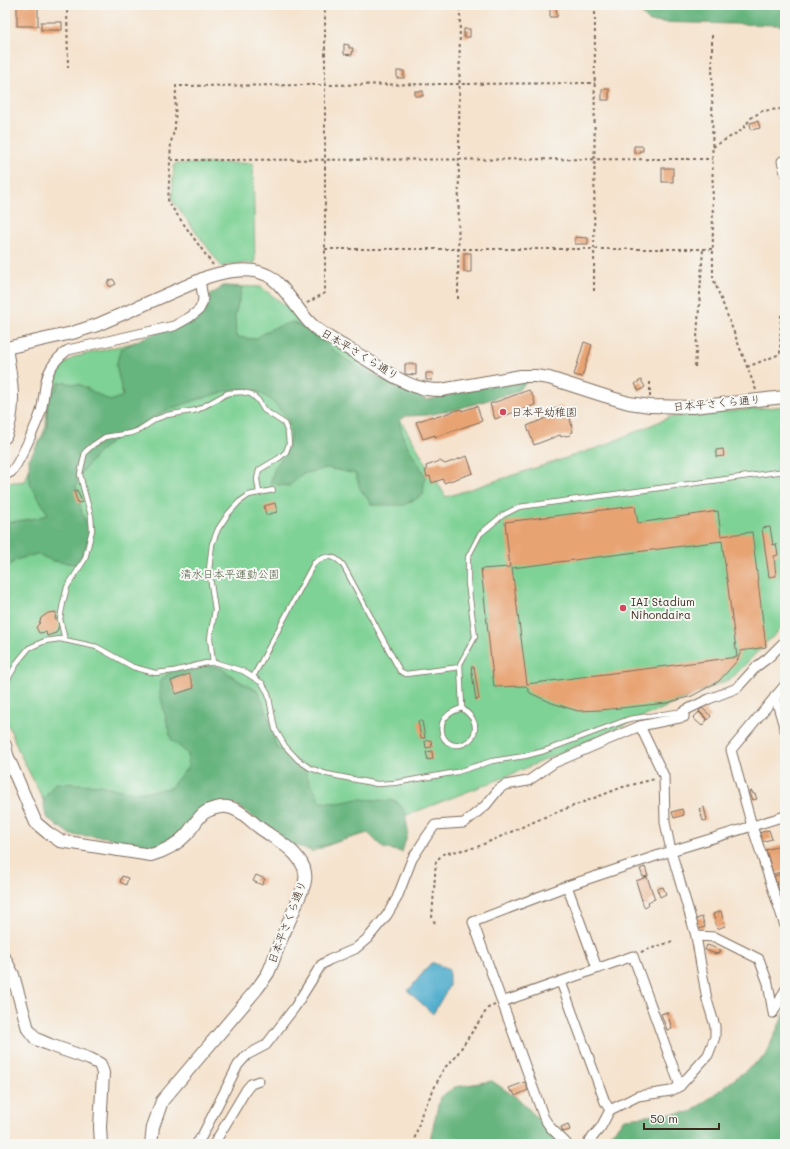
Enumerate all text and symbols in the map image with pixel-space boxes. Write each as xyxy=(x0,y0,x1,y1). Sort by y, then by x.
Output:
street label: 日本平さくら通り xyxy=(319,324,402,383)
street label: 日本平さくら通り xyxy=(672,391,761,414)
place label: 日本平幼稚園 xyxy=(511,404,577,419)
marker: 日本平幼稚園 xyxy=(498,407,508,417)
park label: 清水日本平運動公園 xyxy=(181,566,280,581)
place label: IAI Stadium Nihondaira xyxy=(631,594,695,622)
marker: IAI Stadium Nihondaira xyxy=(618,603,628,613)
street label: 日本平さくら通り xyxy=(264,878,309,966)
scale bar xyxy=(644,1105,719,1131)
text: 50 m xyxy=(650,1110,678,1126)

